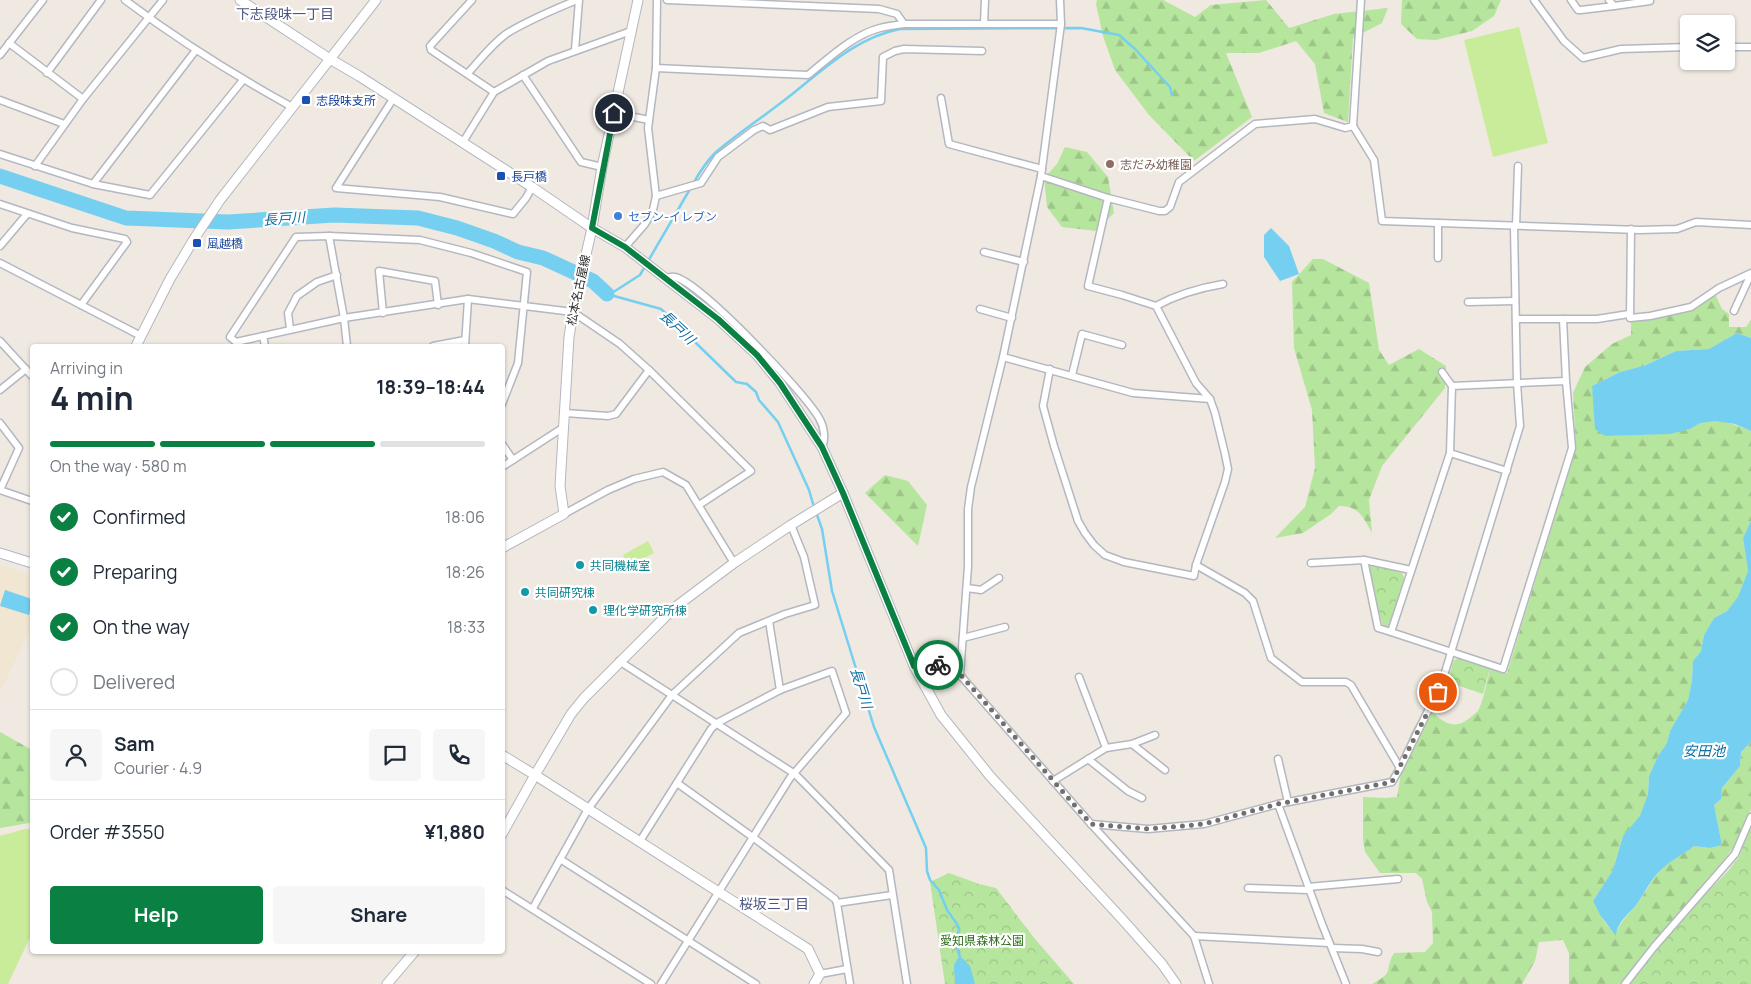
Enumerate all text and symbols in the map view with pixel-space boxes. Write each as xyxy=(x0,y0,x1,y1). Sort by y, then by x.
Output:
district label: 下志段味一丁目 xyxy=(236,4,334,23)
map controls xyxy=(1680,15,1735,70)
button: layers xyxy=(1680,15,1735,70)
place label: 志段味支所 xyxy=(316,92,376,109)
pin xyxy=(593,92,635,134)
marker: 志段味支所 xyxy=(300,94,312,106)
icon: home xyxy=(600,99,628,127)
place label: 志だみ幼稚園 xyxy=(1120,156,1192,173)
marker: 志だみ幼稚園 xyxy=(1104,158,1116,170)
place label: 長戸橋 xyxy=(511,168,547,185)
marker: 長戸橋 xyxy=(495,170,507,182)
water label: 長戸川 xyxy=(262,207,308,229)
place label: セブン-イレブン xyxy=(628,208,717,225)
marker: セブン-イレブン xyxy=(612,210,624,222)
place label: 風越橋 xyxy=(207,235,243,252)
marker: 風越橋 xyxy=(191,237,203,249)
street label: 松本名古屋線 xyxy=(562,253,594,327)
water label: 長戸川 xyxy=(656,306,701,350)
text: Arriving in xyxy=(50,357,123,379)
text: 18:39–18:44 xyxy=(376,374,485,400)
text: 4 min xyxy=(50,376,134,420)
text: On the way · 580 m xyxy=(50,455,186,477)
icon: check xyxy=(50,503,78,531)
text: Confirmed xyxy=(93,504,186,530)
text: 18:06 xyxy=(445,506,485,528)
place label: 共同機械室 xyxy=(590,557,650,574)
icon: check xyxy=(50,558,78,586)
text: Preparing xyxy=(93,559,178,585)
marker: 共同機械室 xyxy=(574,559,586,571)
text: 18:26 xyxy=(446,561,485,583)
place label: 共同研究棟 xyxy=(535,584,595,601)
marker: 共同研究棟 xyxy=(519,586,531,598)
place label: 理化学研究所棟 xyxy=(603,602,687,619)
marker: 理化学研究所棟 xyxy=(587,604,599,616)
icon: check xyxy=(50,613,78,641)
text: On the way xyxy=(93,614,190,640)
text: 18:33 xyxy=(447,616,485,638)
courier xyxy=(913,640,963,690)
icon: bike xyxy=(924,651,952,679)
water label: 長戸川 xyxy=(847,665,878,713)
text: Delivered xyxy=(93,669,175,695)
pin xyxy=(1417,671,1459,713)
icon: bag xyxy=(1424,678,1452,706)
button: person xyxy=(50,729,102,781)
button: chat xyxy=(369,729,421,781)
button: phone xyxy=(433,729,485,781)
text: Sam xyxy=(114,731,155,757)
water label: 安田池 xyxy=(1683,741,1727,760)
text: Courier · 4.9 xyxy=(114,757,202,779)
text: Order #3550 xyxy=(50,819,165,845)
text: ¥1,880 xyxy=(424,819,485,845)
button: Help xyxy=(50,886,263,944)
button: Share xyxy=(273,886,485,944)
district label: 桜坂三丁目 xyxy=(739,894,809,913)
park label: 愛知県森林公園 xyxy=(940,932,1024,949)

